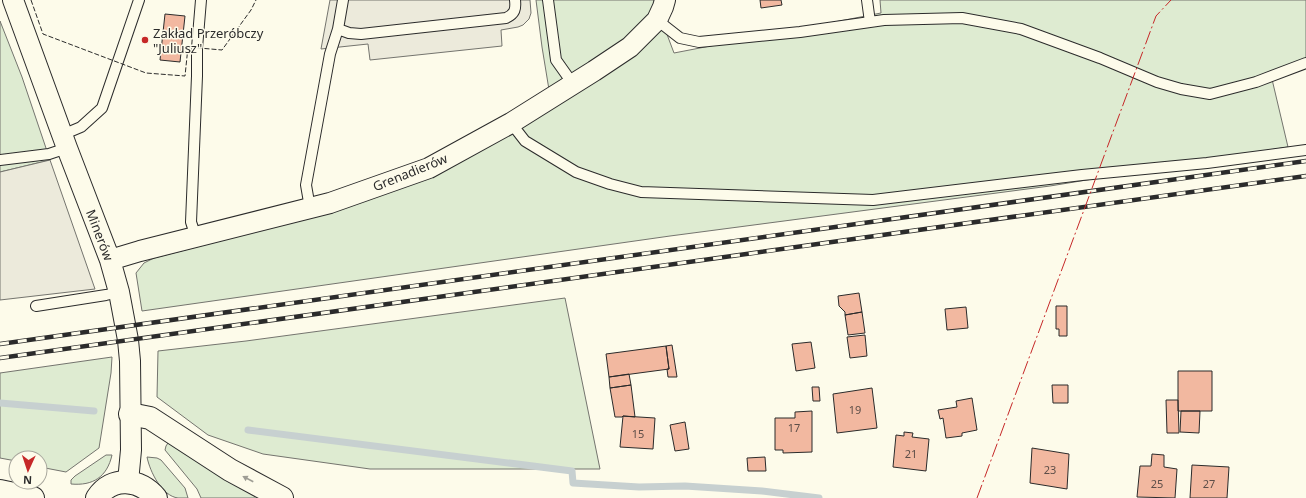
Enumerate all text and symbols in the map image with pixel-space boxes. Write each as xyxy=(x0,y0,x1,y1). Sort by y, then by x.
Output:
place label: Zakład Przeróbczy "Juliusz" xyxy=(153,24,264,57)
marker: Zakład Przeróbczy "Juliusz" xyxy=(140,35,150,45)
street label: Grenadierów xyxy=(370,149,451,195)
street label: Minerów xyxy=(82,207,118,264)
house number: 19 xyxy=(849,402,861,417)
house number: 17 xyxy=(788,420,800,435)
house number: 15 xyxy=(632,426,644,441)
house number: 21 xyxy=(905,446,917,461)
north arrow xyxy=(8,450,48,490)
house number: 23 xyxy=(1044,462,1056,477)
text: N xyxy=(23,473,32,488)
one-way arrow xyxy=(242,476,254,482)
house number: 25 xyxy=(1151,476,1163,491)
house number: 27 xyxy=(1203,476,1215,491)

